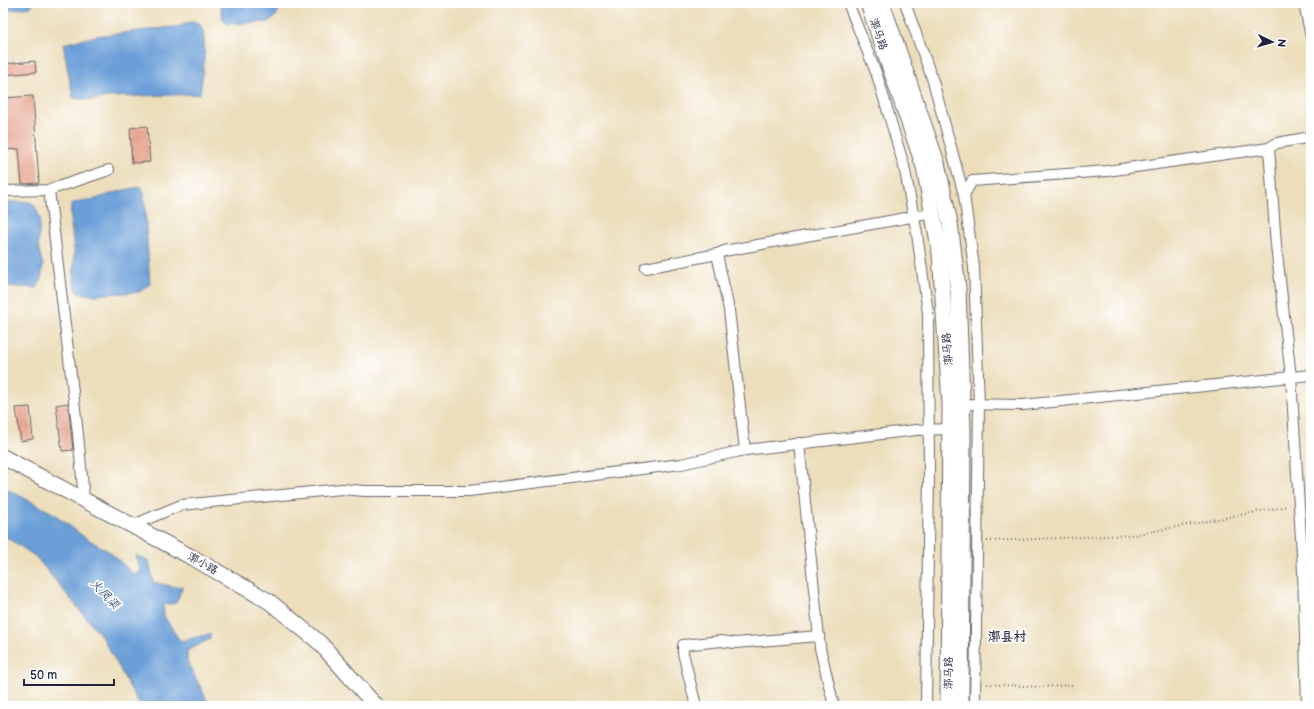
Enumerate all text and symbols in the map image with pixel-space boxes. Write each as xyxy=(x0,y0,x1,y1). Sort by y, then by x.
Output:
street label: 漷马路 xyxy=(867,16,890,52)
north arrow xyxy=(1252,22,1292,62)
text: N xyxy=(1275,38,1288,48)
street label: 漷马路 xyxy=(940,332,955,366)
street label: 漷小路 xyxy=(185,550,220,577)
water label: 火凤渠 xyxy=(87,576,123,613)
district label: 漷县村 xyxy=(987,629,1027,645)
street label: 漷马路 xyxy=(942,656,955,690)
scale bar xyxy=(24,661,114,687)
text: 50 m xyxy=(30,668,57,683)

